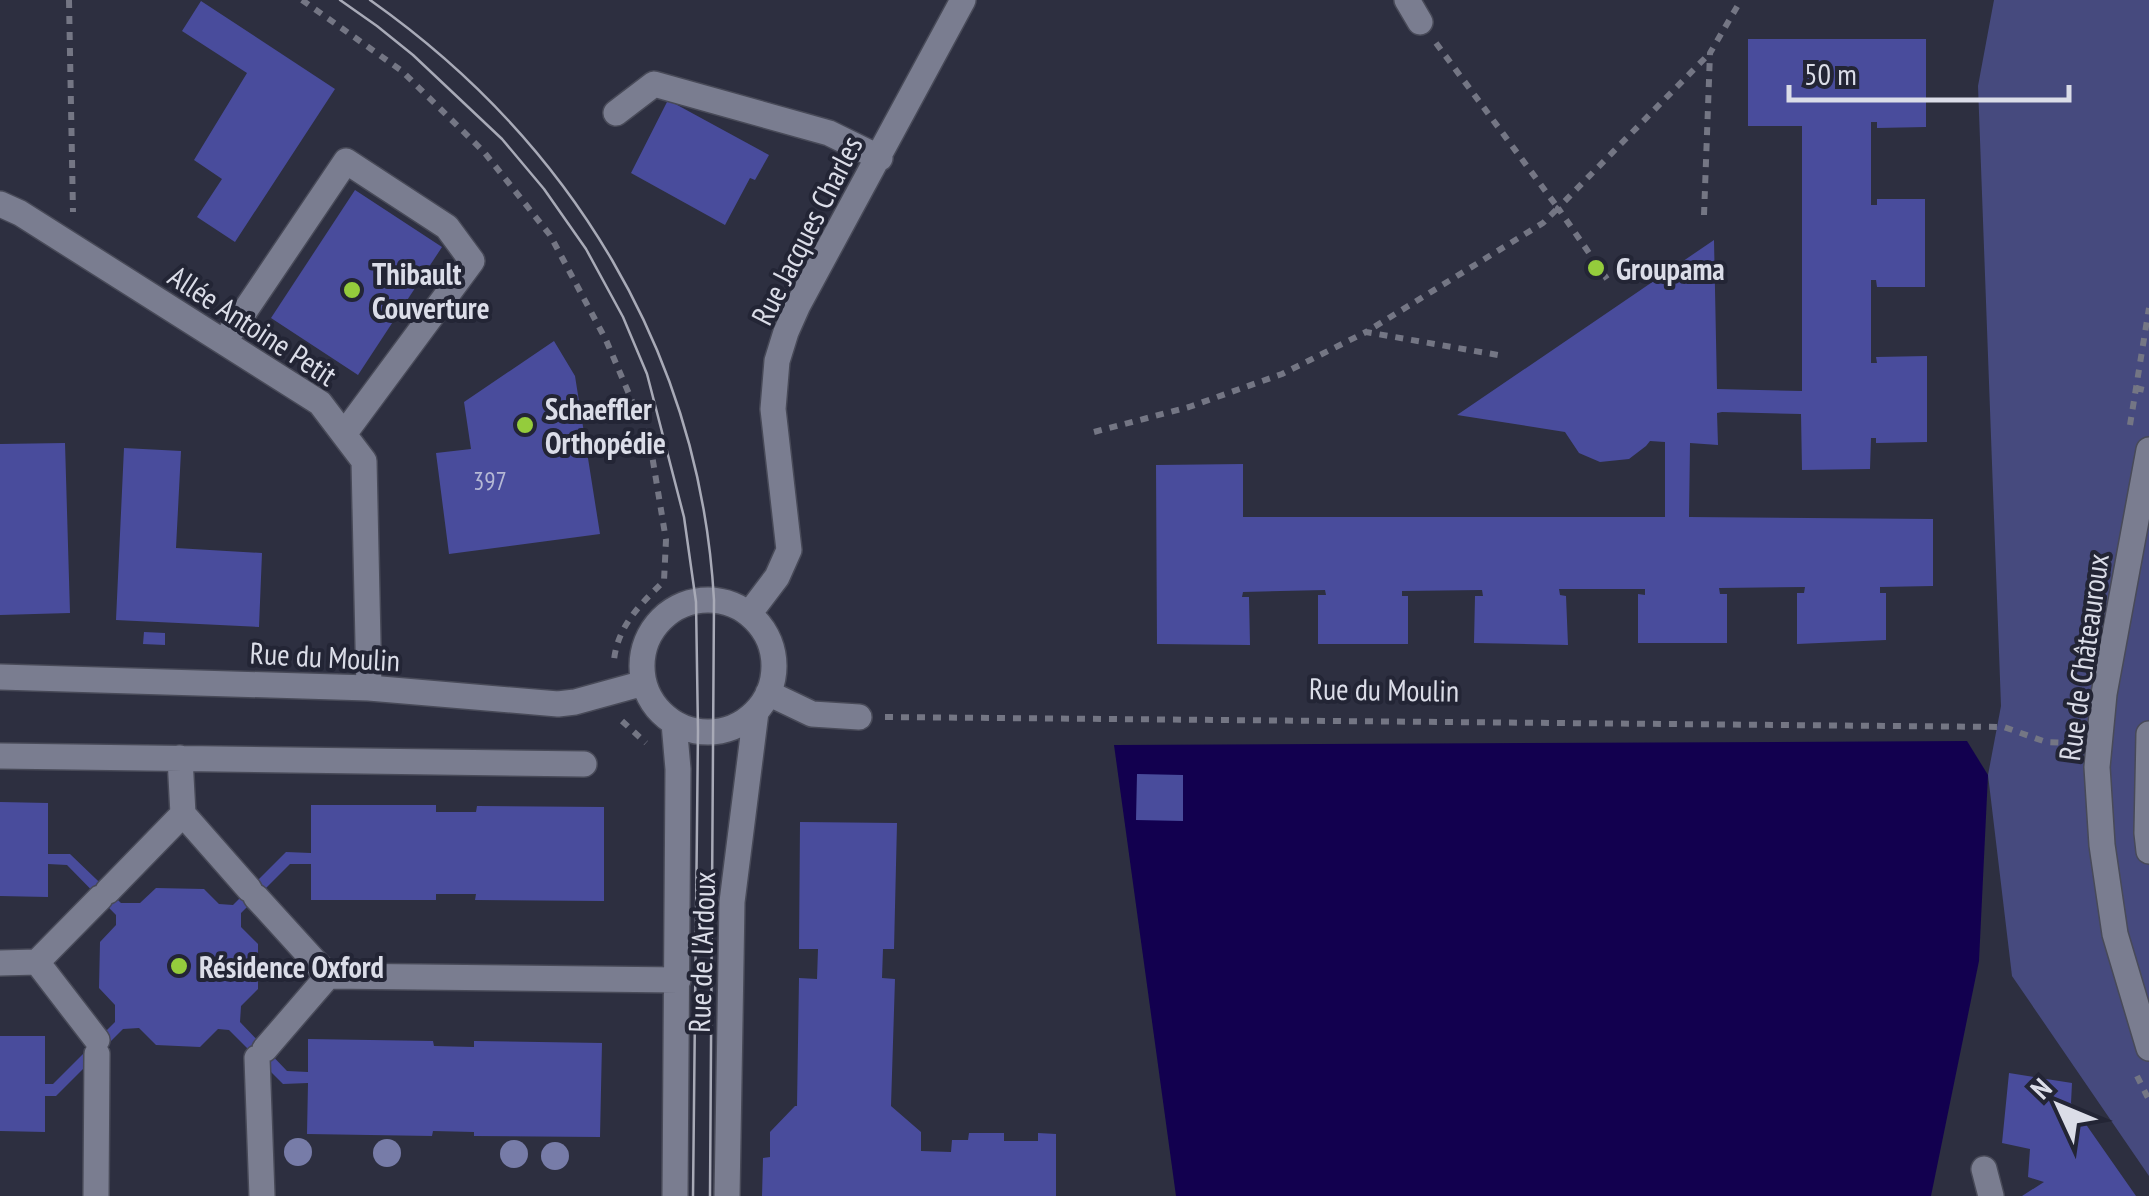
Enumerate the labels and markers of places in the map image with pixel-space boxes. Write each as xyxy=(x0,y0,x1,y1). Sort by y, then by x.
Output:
place label: Groupama xyxy=(1616,249,1725,288)
place label: Thibault Couverture xyxy=(372,254,489,327)
marker: Groupama xyxy=(1585,257,1607,279)
marker: Thibault Couverture xyxy=(341,279,363,301)
place label: Schaeffler Orthopédie xyxy=(545,389,666,462)
marker: Schaeffler Orthopédie xyxy=(514,414,536,436)
place label: Résidence Oxford xyxy=(199,947,384,986)
marker: Résidence Oxford xyxy=(168,955,190,977)

